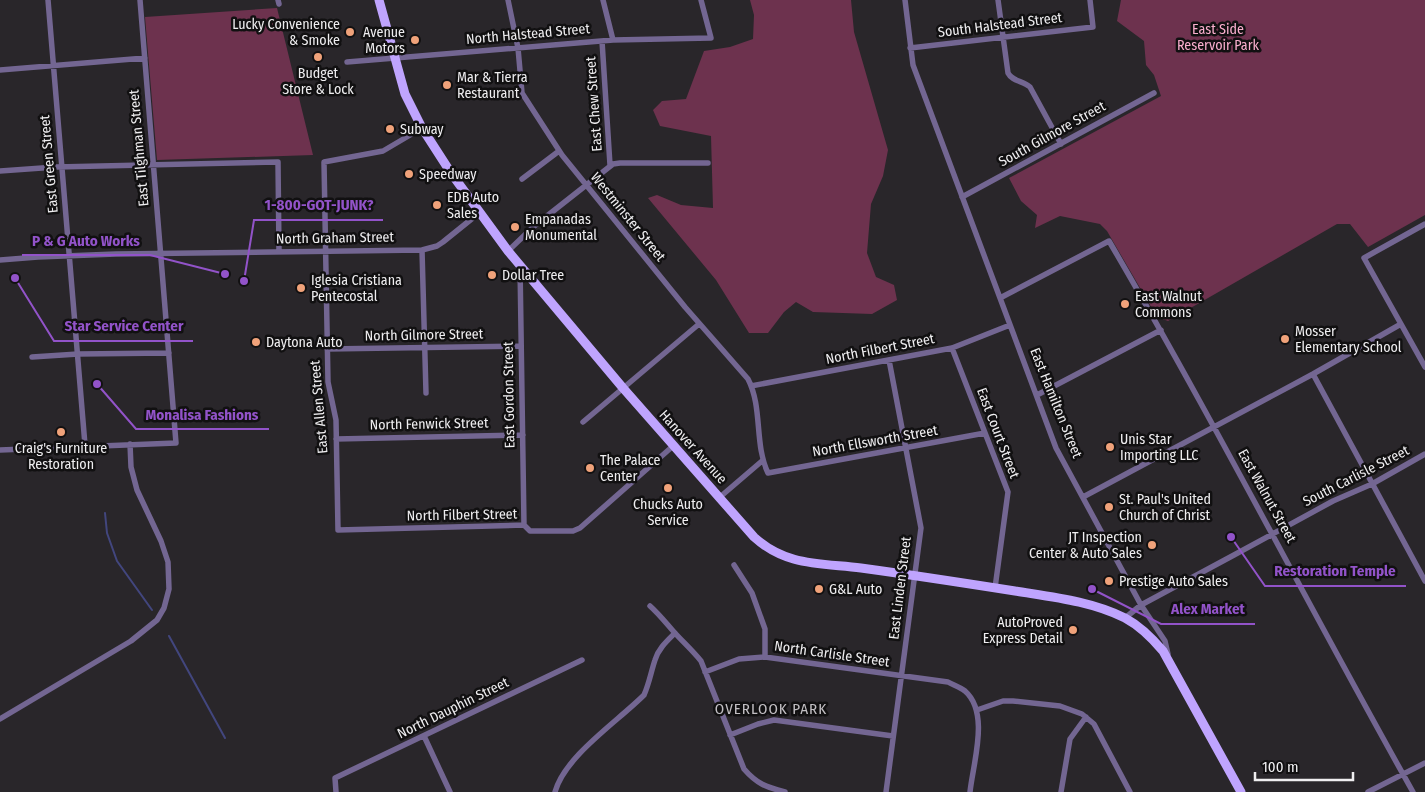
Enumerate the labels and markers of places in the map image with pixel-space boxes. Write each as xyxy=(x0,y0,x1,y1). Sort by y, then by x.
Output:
place label: Lucky Convenience & Smoke xyxy=(232,16,340,49)
place label: Avenue Motors xyxy=(363,24,405,57)
marker: Lucky Convenience & Smoke xyxy=(344,26,356,38)
marker: Avenue Motors xyxy=(409,34,421,46)
marker: Budget Store & Lock xyxy=(312,51,324,63)
place label: Budget Store & Lock xyxy=(282,65,354,98)
place label: Mar & Tierra Restaurant xyxy=(457,69,528,102)
marker: Mar & Tierra Restaurant xyxy=(441,79,453,91)
place label: Subway xyxy=(400,121,444,138)
marker: Subway xyxy=(384,123,396,135)
place label: Speedway xyxy=(419,166,477,183)
marker: Speedway xyxy=(403,168,415,180)
place label: EDB Auto Sales xyxy=(447,189,499,222)
callout: 1-800-GOT-JUNK? xyxy=(254,190,383,220)
marker: EDB Auto Sales xyxy=(431,199,443,211)
place label: Empanadas Monumental xyxy=(525,211,597,244)
marker: Empanadas Monumental xyxy=(509,221,521,233)
callout: P & G Auto Works xyxy=(22,225,150,255)
place label: Dollar Tree xyxy=(502,267,564,284)
marker: Dollar Tree xyxy=(486,269,498,281)
place label: Iglesia Cristiana Pentecostal xyxy=(311,272,402,305)
marker: Iglesia Cristiana Pentecostal xyxy=(295,282,307,294)
place label: East Walnut Commons xyxy=(1135,288,1202,321)
marker: East Walnut Commons xyxy=(1119,298,1131,310)
callout: Star Service Center xyxy=(54,311,193,341)
place label: Mosser Elementary School xyxy=(1295,323,1402,356)
marker: Mosser Elementary School xyxy=(1279,333,1291,345)
place label: Daytona Auto xyxy=(266,334,343,351)
marker: Daytona Auto xyxy=(250,336,262,348)
callout: Monalisa Fashions xyxy=(136,399,269,429)
marker: Craig's Furniture Restoration xyxy=(55,426,67,438)
place label: Unis Star Importing LLC xyxy=(1120,431,1198,464)
place label: Craig's Furniture Restoration xyxy=(15,440,107,473)
marker: Unis Star Importing LLC xyxy=(1104,441,1116,453)
place label: The Palace Center xyxy=(600,452,661,485)
marker: The Palace Center xyxy=(584,462,596,474)
marker: Chucks Auto Service xyxy=(662,482,674,494)
place label: St. Paul's United Church of Christ xyxy=(1119,491,1211,524)
place label: Chucks Auto Service xyxy=(633,496,703,529)
marker: St. Paul's United Church of Christ xyxy=(1103,501,1115,513)
place label: JT Inspection Center & Auto Sales xyxy=(1029,529,1142,562)
marker: JT Inspection Center & Auto Sales xyxy=(1146,539,1158,551)
callout: Restoration Temple xyxy=(1265,556,1406,586)
place label: Prestige Auto Sales xyxy=(1119,573,1228,590)
marker: Prestige Auto Sales xyxy=(1103,575,1115,587)
place label: G&L Auto xyxy=(829,581,882,598)
marker: G&L Auto xyxy=(813,583,825,595)
callout: Alex Market xyxy=(1161,594,1255,624)
place label: AutoProved Express Detail xyxy=(983,614,1063,647)
marker: AutoProved Express Detail xyxy=(1067,624,1079,636)

